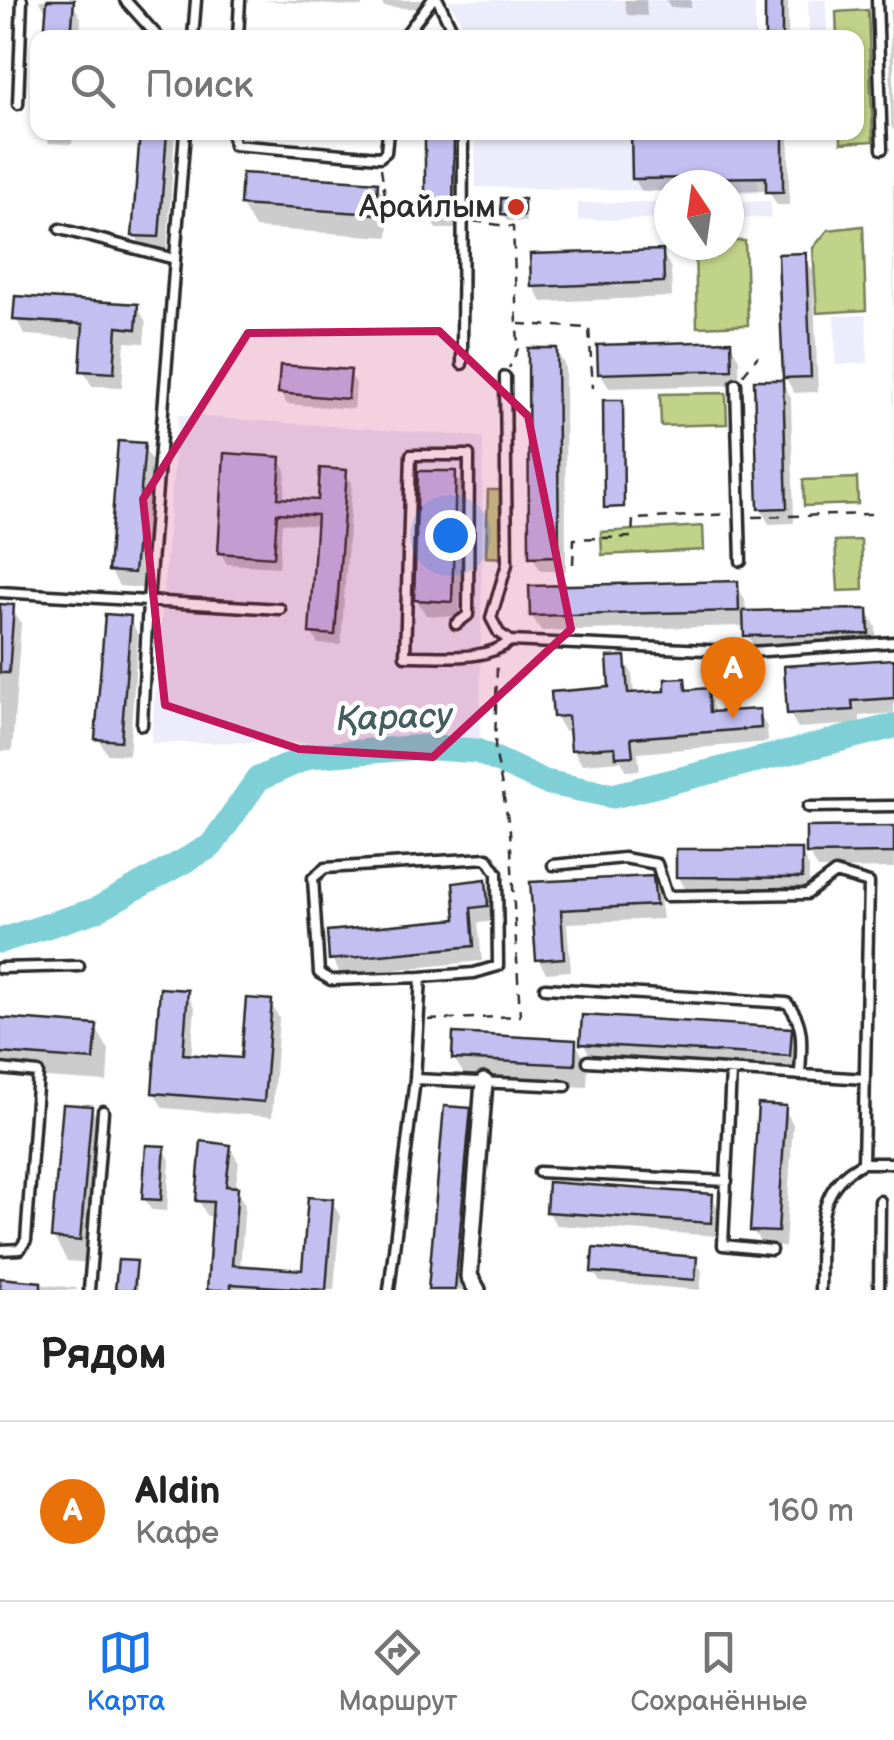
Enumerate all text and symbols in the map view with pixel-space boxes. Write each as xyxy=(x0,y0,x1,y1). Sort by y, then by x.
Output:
search box xyxy=(30,30,864,140)
icon: search xyxy=(65,58,120,113)
text: Поиск xyxy=(145,63,253,108)
north arrow xyxy=(654,170,744,260)
place label: Арайлым xyxy=(358,188,496,227)
marker: Арайлым xyxy=(505,196,527,218)
your location xyxy=(425,510,476,561)
pin: A xyxy=(700,636,766,719)
water label: Қарасу xyxy=(335,694,455,742)
text: Рядом xyxy=(40,1330,167,1381)
text: Aldin xyxy=(135,1469,220,1514)
text: A xyxy=(63,1492,82,1531)
text: 160 m xyxy=(768,1492,854,1531)
text: Кафе xyxy=(135,1514,219,1553)
tab: Карта xyxy=(87,1625,165,1718)
tab: Маршрут xyxy=(338,1625,457,1718)
tab: Сохранённые xyxy=(631,1625,807,1718)

